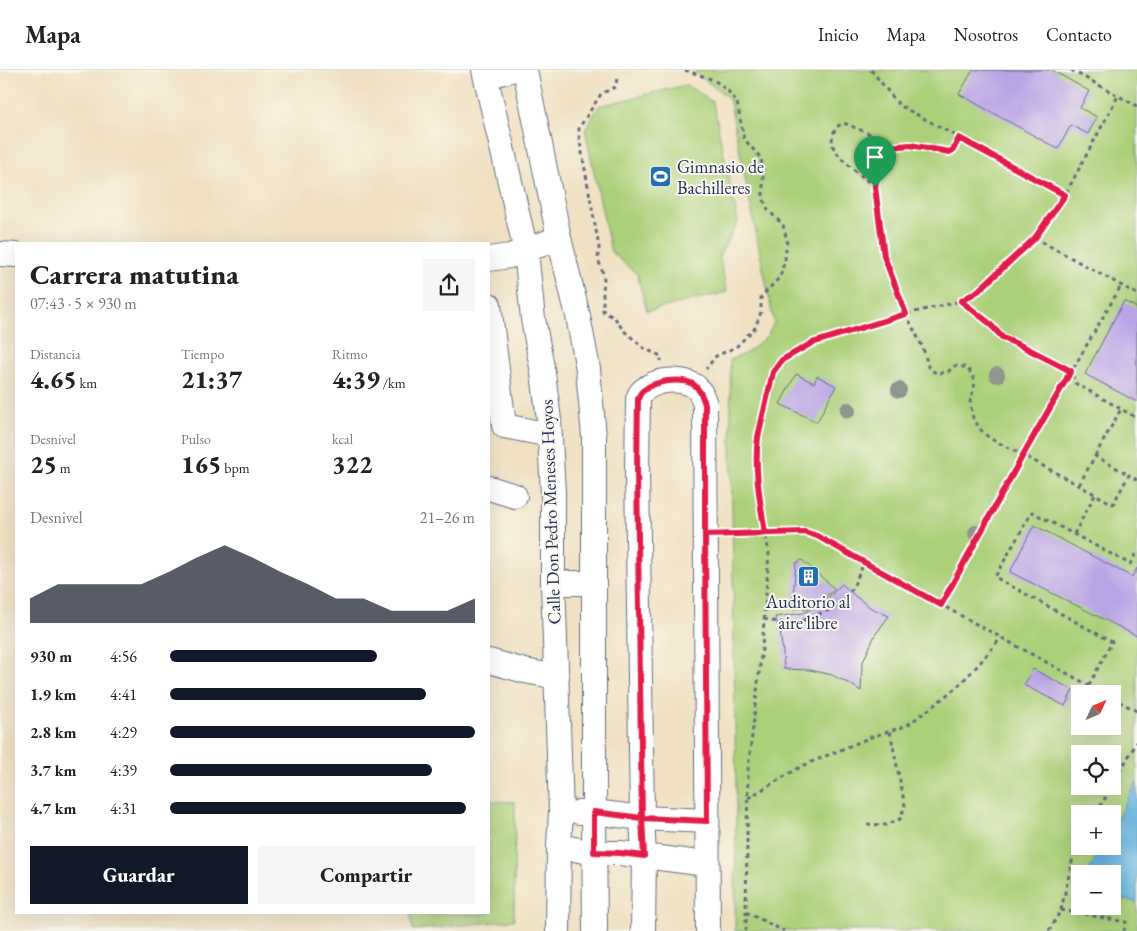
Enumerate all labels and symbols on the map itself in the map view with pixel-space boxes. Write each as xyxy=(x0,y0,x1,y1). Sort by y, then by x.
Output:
pin xyxy=(854,136,896,187)
place label: Gimnasio de Bachilleres xyxy=(677,155,764,199)
sports icon: Gimnasio de Bachilleres xyxy=(649,164,673,188)
street label: Calle Don Pedro Meneses Hoyos xyxy=(535,399,565,625)
building icon: Auditorio al aire libre xyxy=(796,564,820,588)
place label: Auditorio al aire libre xyxy=(765,590,850,634)
north arrow xyxy=(1071,685,1121,735)

